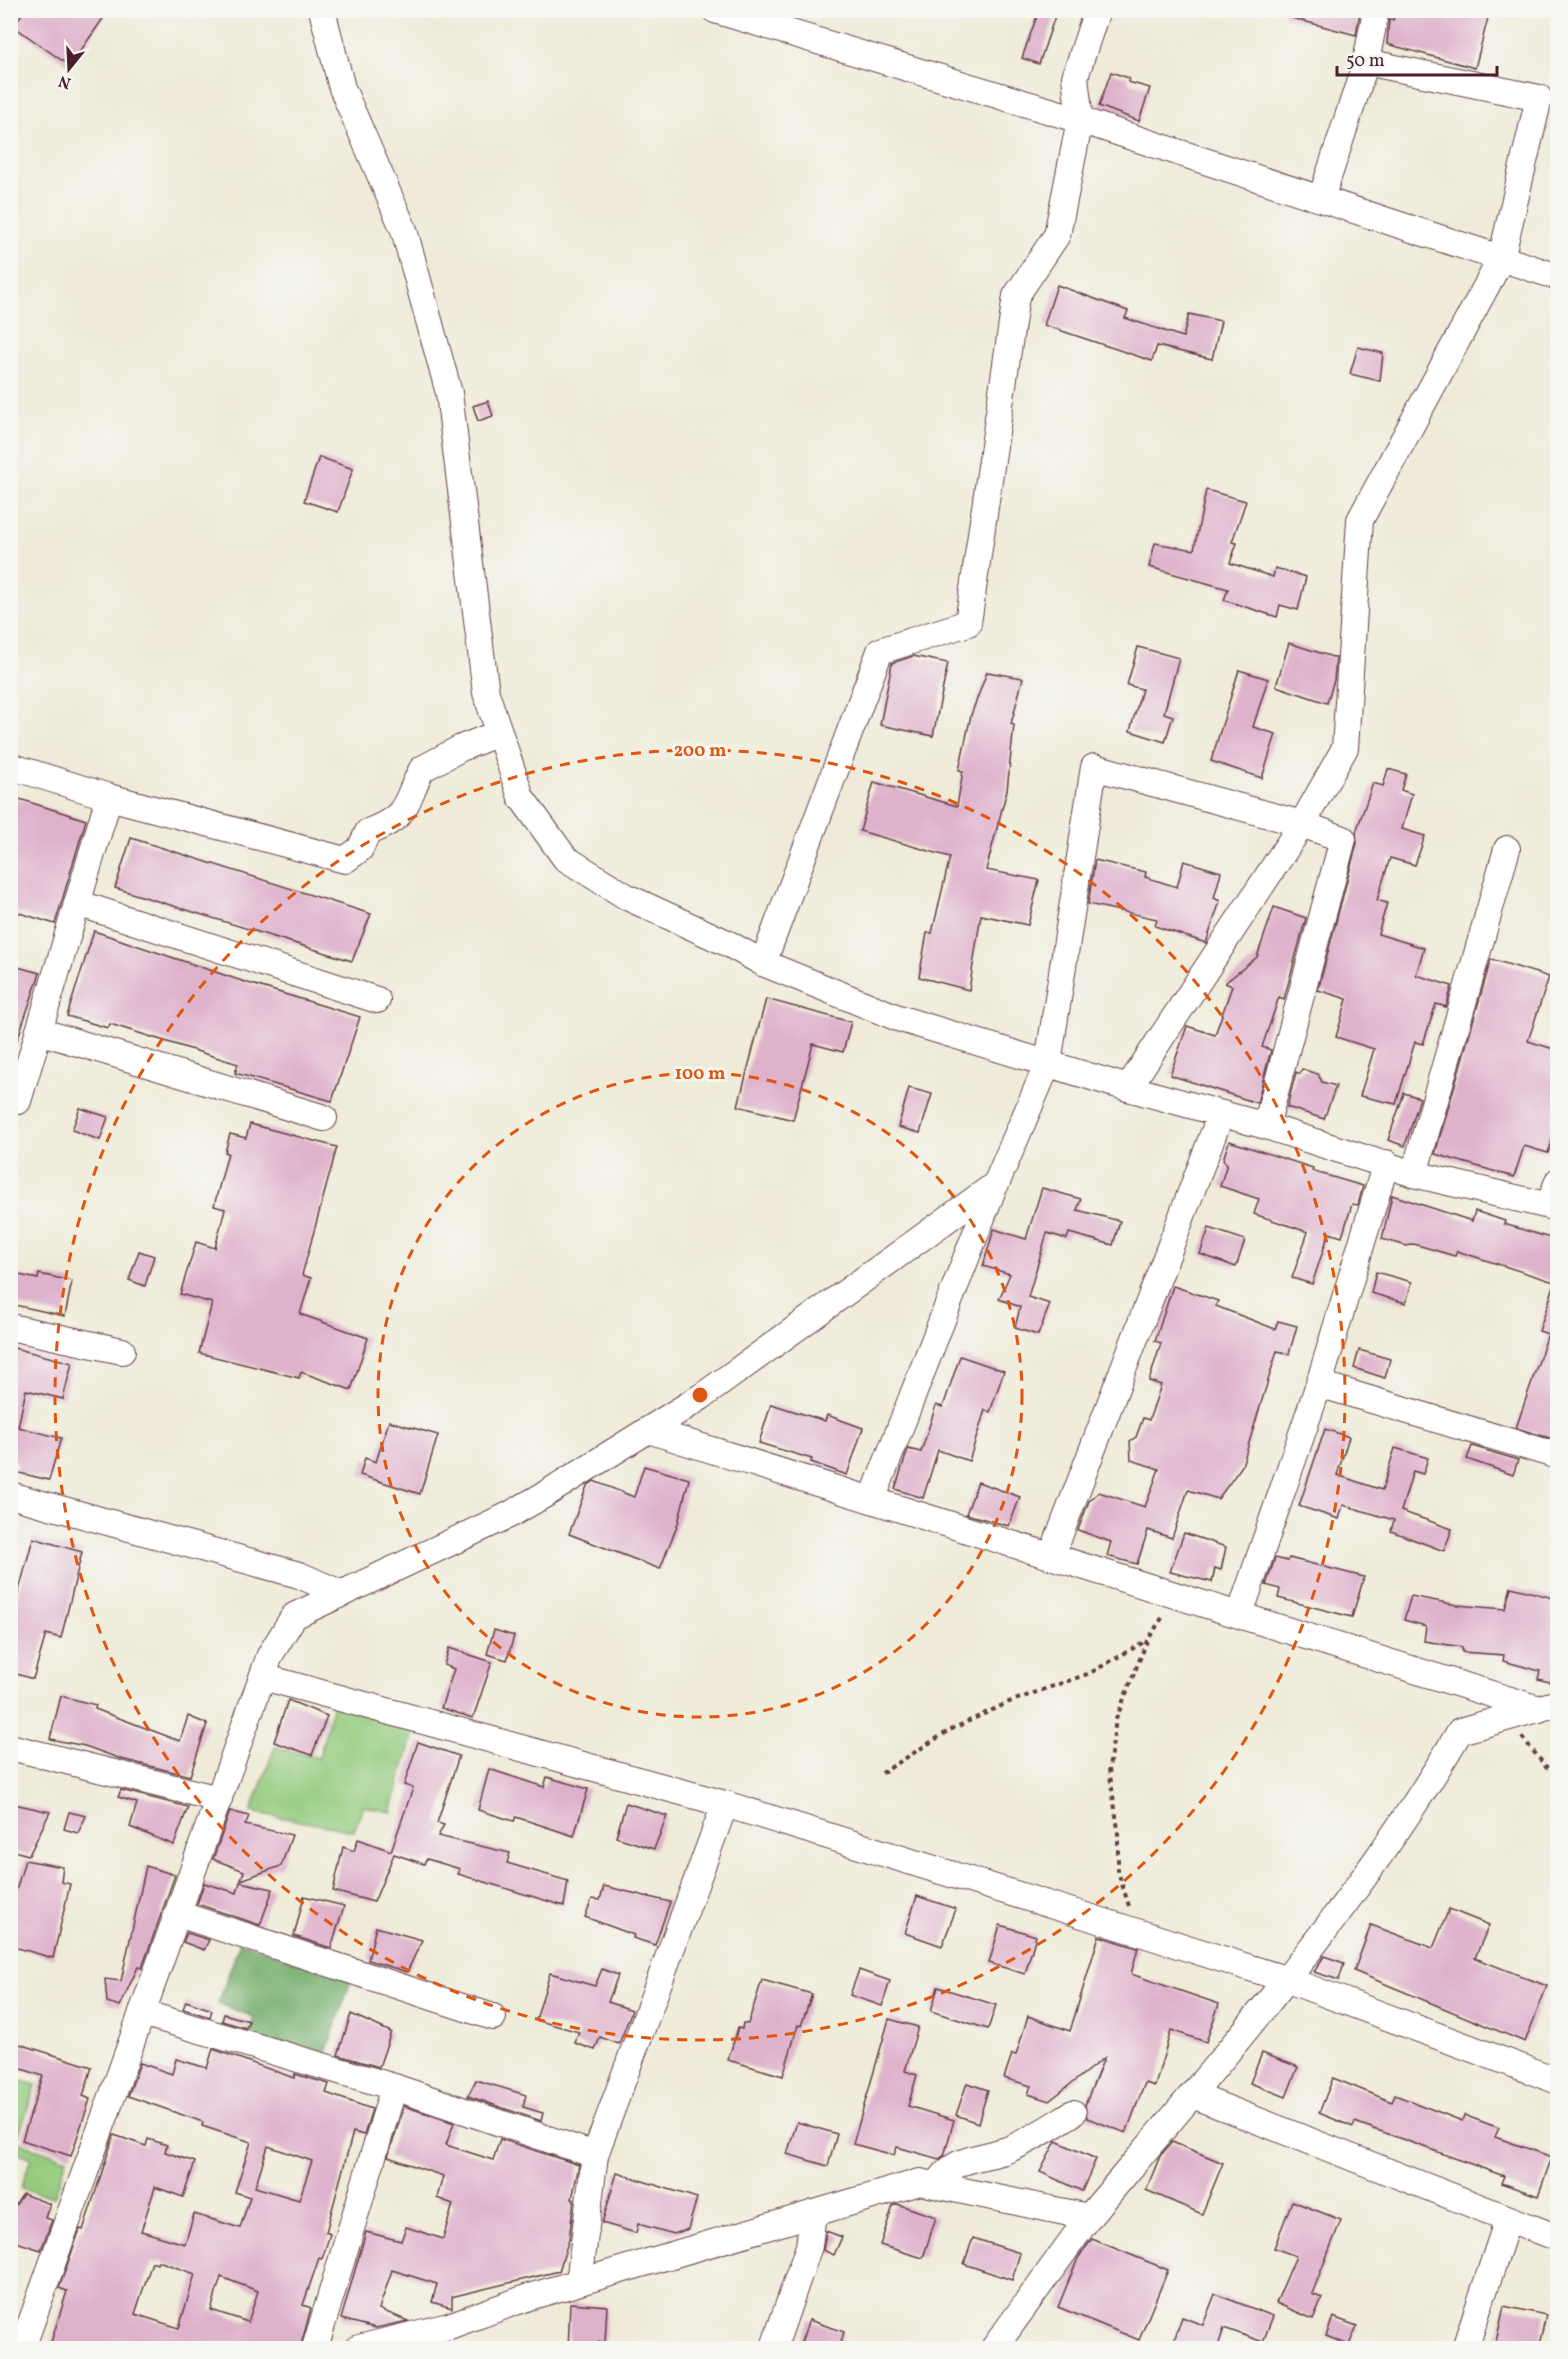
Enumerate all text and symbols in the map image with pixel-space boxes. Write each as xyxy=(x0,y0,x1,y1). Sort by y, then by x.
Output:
north arrow xyxy=(39,39,99,99)
scale bar xyxy=(1337,39,1498,77)
text: 50 m xyxy=(1346,49,1385,74)
text: N xyxy=(56,69,74,94)
text: 200 m xyxy=(674,739,726,764)
text: 100 m xyxy=(675,1062,725,1087)
centre of rings xyxy=(690,1385,710,1405)

